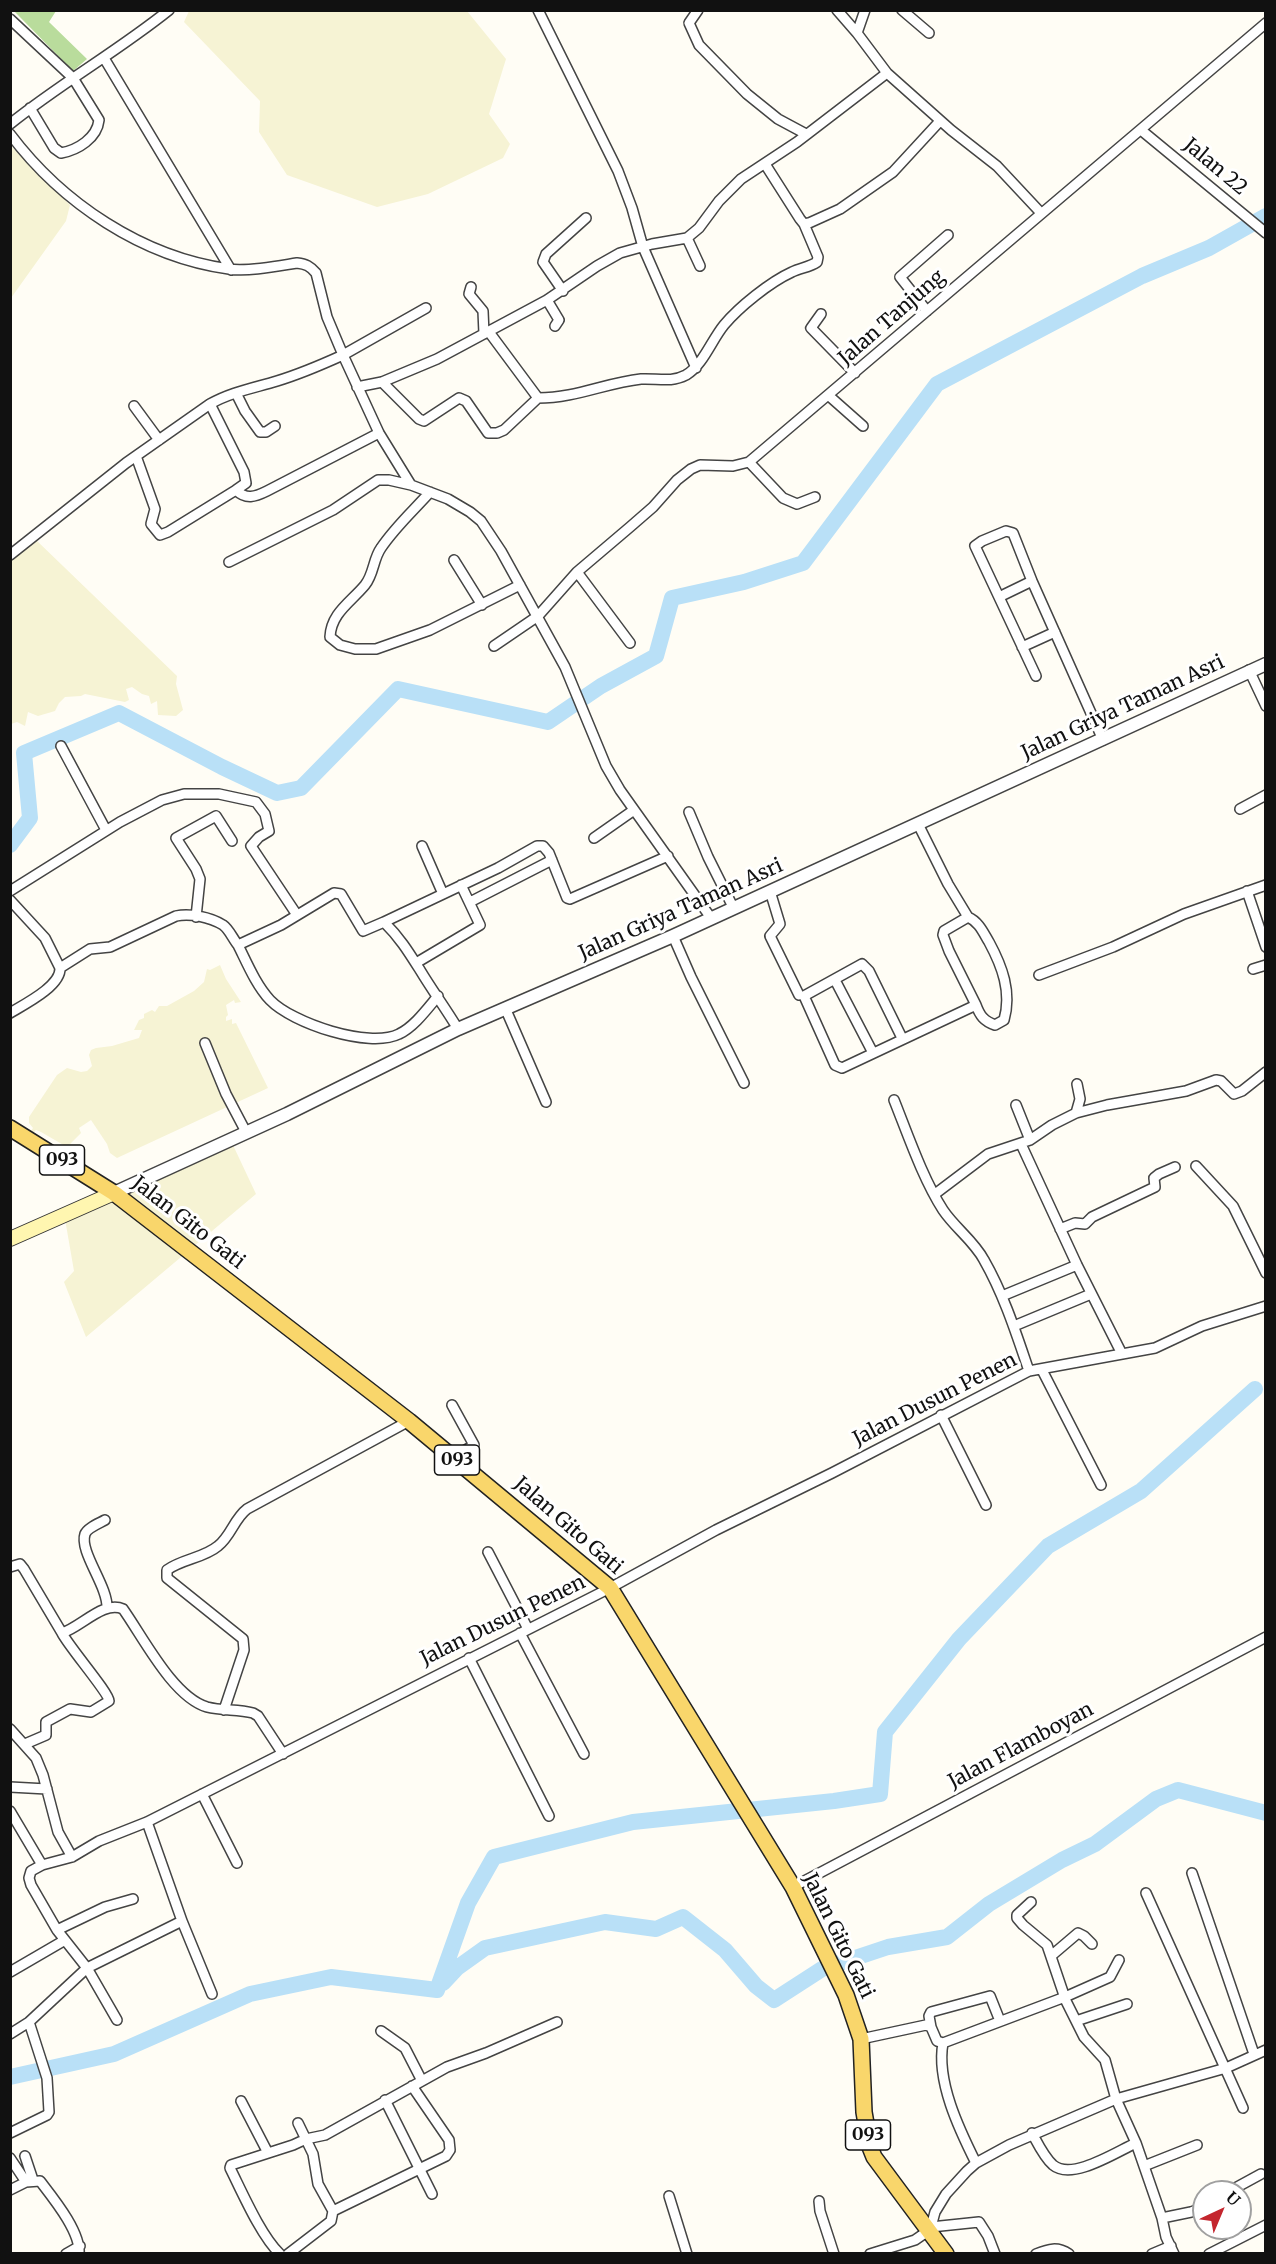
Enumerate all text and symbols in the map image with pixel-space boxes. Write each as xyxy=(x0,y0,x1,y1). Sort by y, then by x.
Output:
street label: Jalan 22 xyxy=(1178,133,1252,201)
street label: Jalan Tanjung xyxy=(834,265,950,371)
street label: Jalan Griya Taman Asri xyxy=(1018,650,1228,766)
street label: Jalan Griya Taman Asri xyxy=(575,854,787,966)
road number: 093 xyxy=(40,1145,84,1175)
street label: Jalan Gito Gati xyxy=(127,1172,249,1274)
street label: Jalan Dusun Penen xyxy=(849,1348,1021,1452)
road number: 093 xyxy=(434,1445,480,1475)
street label: Jalan Gito Gati xyxy=(509,1472,627,1580)
street label: Jalan Dusun Penen xyxy=(417,1571,589,1671)
street label: Jalan Flamboyan xyxy=(944,1698,1098,1794)
street label: Jalan Gito Gati xyxy=(797,1869,879,2003)
road number: 093 xyxy=(846,2120,890,2150)
north arrow xyxy=(1192,2180,1252,2240)
text: U xyxy=(1222,2187,1244,2210)

